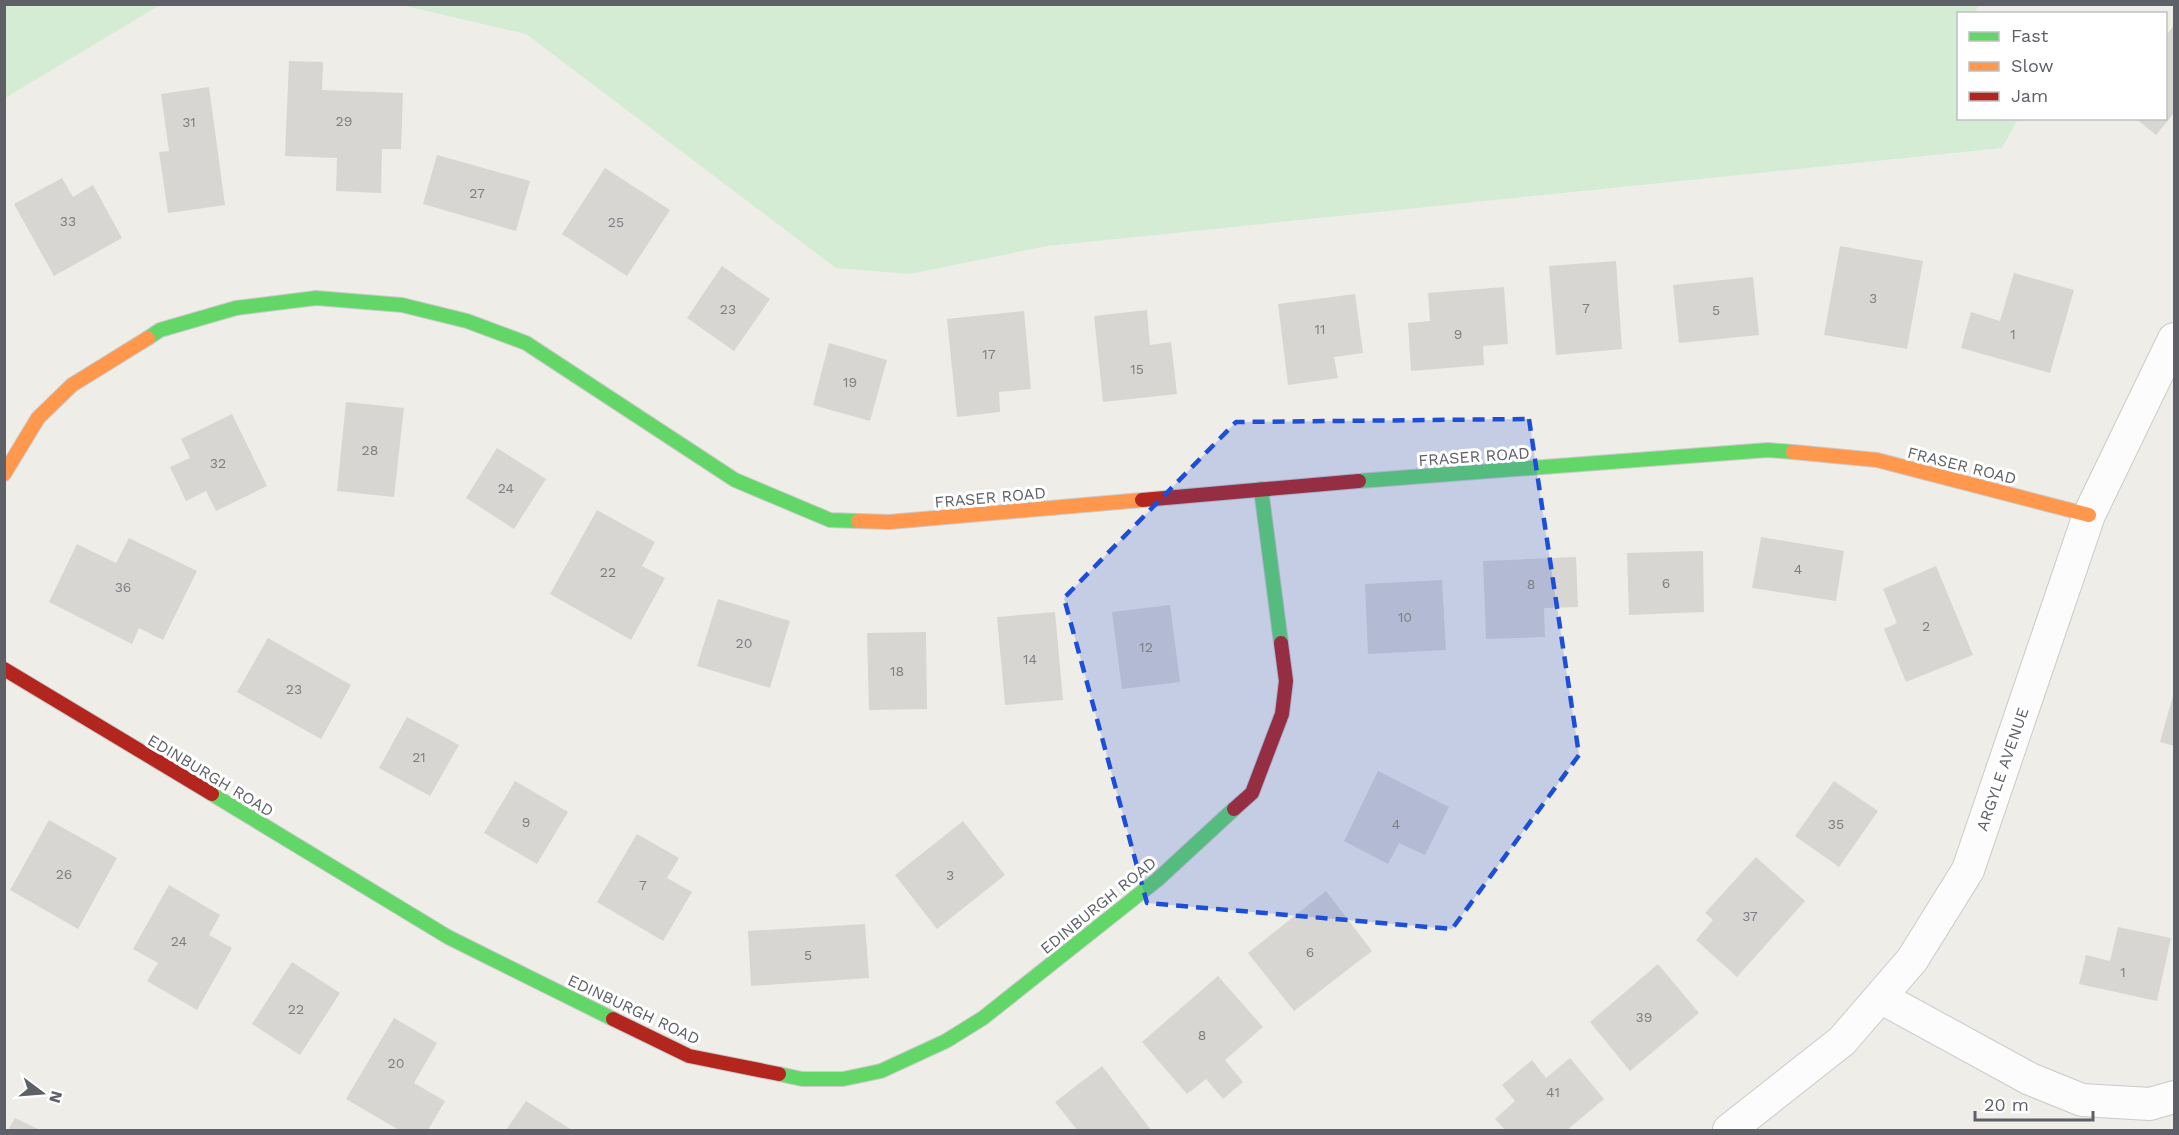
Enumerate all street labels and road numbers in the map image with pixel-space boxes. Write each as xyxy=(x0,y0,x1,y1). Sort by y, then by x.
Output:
street label: FRASER ROAD xyxy=(1418,443,1530,470)
street label: FRASER ROAD xyxy=(1905,443,2018,488)
street label: FRASER ROAD xyxy=(934,483,1046,512)
street label: ARGYLE AVENUE xyxy=(1972,705,2033,833)
street label: EDINBURGH ROAD xyxy=(144,730,277,821)
street label: EDINBURGH ROAD xyxy=(1037,853,1160,958)
street label: EDINBURGH ROAD xyxy=(565,971,703,1048)

